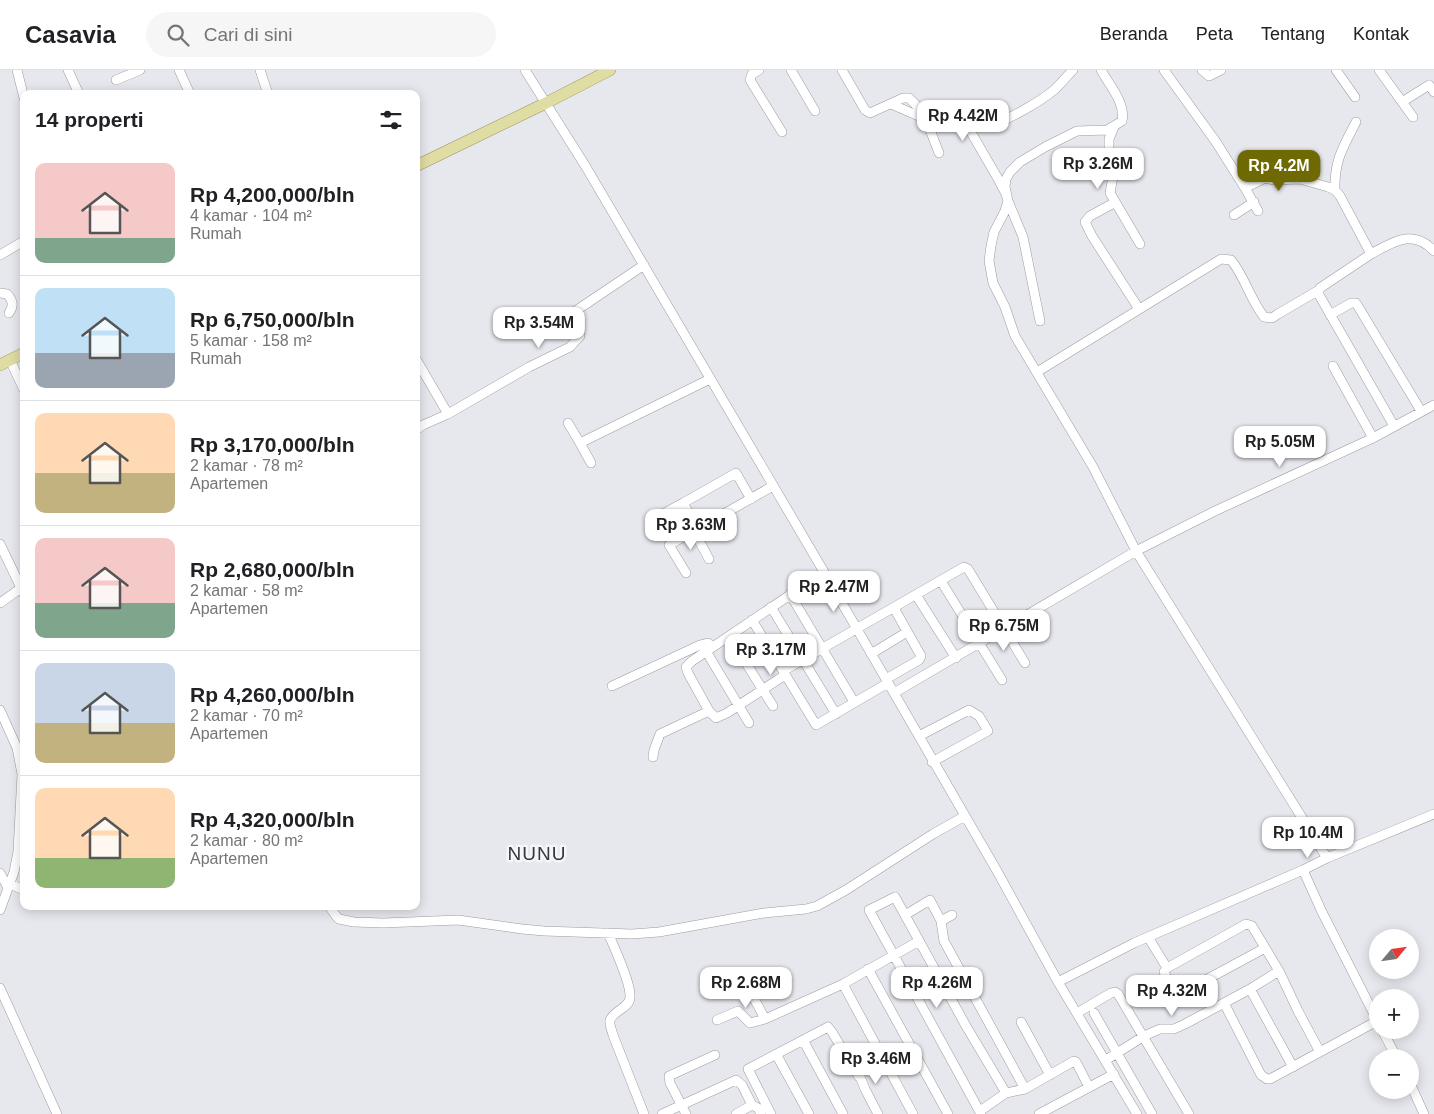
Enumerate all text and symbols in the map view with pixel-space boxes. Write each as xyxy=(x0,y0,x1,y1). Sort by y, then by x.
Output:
search box xyxy=(146,12,496,57)
text: Casavia xyxy=(25,21,116,48)
icon: search xyxy=(164,21,192,49)
text: Cari di sini xyxy=(204,24,292,45)
text: Beranda xyxy=(1100,24,1168,44)
text: Peta xyxy=(1196,24,1233,44)
text: Tentang xyxy=(1261,24,1325,44)
text: Kontak xyxy=(1353,24,1409,44)
pin: Rp 4.42M xyxy=(911,100,1015,142)
icon: filters xyxy=(377,106,405,134)
text: Rp 4.42M xyxy=(928,107,998,124)
text: 14 properti xyxy=(35,108,144,131)
pin: Rp 3.26M xyxy=(1046,148,1150,190)
pin: Rp 4.2M xyxy=(1233,150,1325,192)
text: Rp 3.26M xyxy=(1063,155,1133,172)
text: Rp 4.2M xyxy=(1248,157,1310,174)
icon: home xyxy=(75,183,135,243)
text: Rp 4,200,000/bln xyxy=(190,183,355,206)
text: 4 kamar · 104 m² xyxy=(190,207,312,224)
text: Rumah xyxy=(190,225,242,242)
pin: Rp 3.54M xyxy=(487,306,591,349)
icon: home xyxy=(75,308,135,368)
text: Rp 6,750,000/bln xyxy=(190,308,355,331)
text: Rp 3.54M xyxy=(504,314,574,331)
text: 5 kamar · 158 m² xyxy=(190,332,312,349)
text: Rumah xyxy=(190,350,242,367)
pin: Rp 5.05M xyxy=(1228,426,1332,468)
icon: home xyxy=(75,433,135,493)
text: Rp 3,170,000/bln xyxy=(190,433,355,456)
text: Rp 5.05M xyxy=(1245,433,1315,450)
text: 2 kamar · 78 m² xyxy=(190,457,303,474)
text: Apartemen xyxy=(190,475,268,492)
pin: Rp 3.63M xyxy=(639,508,743,551)
text: Rp 3.63M xyxy=(656,516,726,533)
icon: home xyxy=(75,558,135,618)
text: Rp 2,680,000/bln xyxy=(190,558,355,581)
pin: Rp 2.47M xyxy=(782,570,886,613)
text: Rp 2.47M xyxy=(799,578,869,595)
text: 2 kamar · 58 m² xyxy=(190,582,303,599)
text: Apartemen xyxy=(190,600,268,617)
pin: Rp 6.75M xyxy=(952,610,1056,652)
text: Rp 6.75M xyxy=(969,617,1039,634)
pin: Rp 3.17M xyxy=(719,634,823,676)
text: Rp 3.17M xyxy=(736,641,806,658)
icon: home xyxy=(75,683,135,743)
text: Rp 4,260,000/bln xyxy=(190,683,355,706)
text: 2 kamar · 70 m² xyxy=(190,707,303,724)
text: Apartemen xyxy=(190,725,268,742)
icon: home xyxy=(75,808,135,868)
text: Rp 4,320,000/bln xyxy=(190,808,355,831)
pin: Rp 10.4M xyxy=(1256,816,1360,859)
text: Rp 10.4M xyxy=(1273,824,1343,841)
text: 2 kamar · 80 m² xyxy=(190,832,303,849)
district label: NUNU xyxy=(508,843,566,864)
text: Apartemen xyxy=(190,850,268,867)
north arrow xyxy=(1369,929,1419,979)
map controls xyxy=(1369,929,1419,1099)
pin: Rp 2.68M xyxy=(694,966,798,1009)
pin: Rp 4.26M xyxy=(885,966,989,1009)
text: Rp 2.68M xyxy=(711,974,781,991)
text: Rp 4.26M xyxy=(902,974,972,991)
pin: Rp 4.32M xyxy=(1120,974,1224,1017)
text: Rp 4.32M xyxy=(1137,982,1207,999)
button: + xyxy=(1369,989,1419,1039)
pin: Rp 3.46M xyxy=(824,1042,928,1085)
button: − xyxy=(1369,1049,1419,1099)
text: Rp 3.46M xyxy=(841,1050,911,1067)

